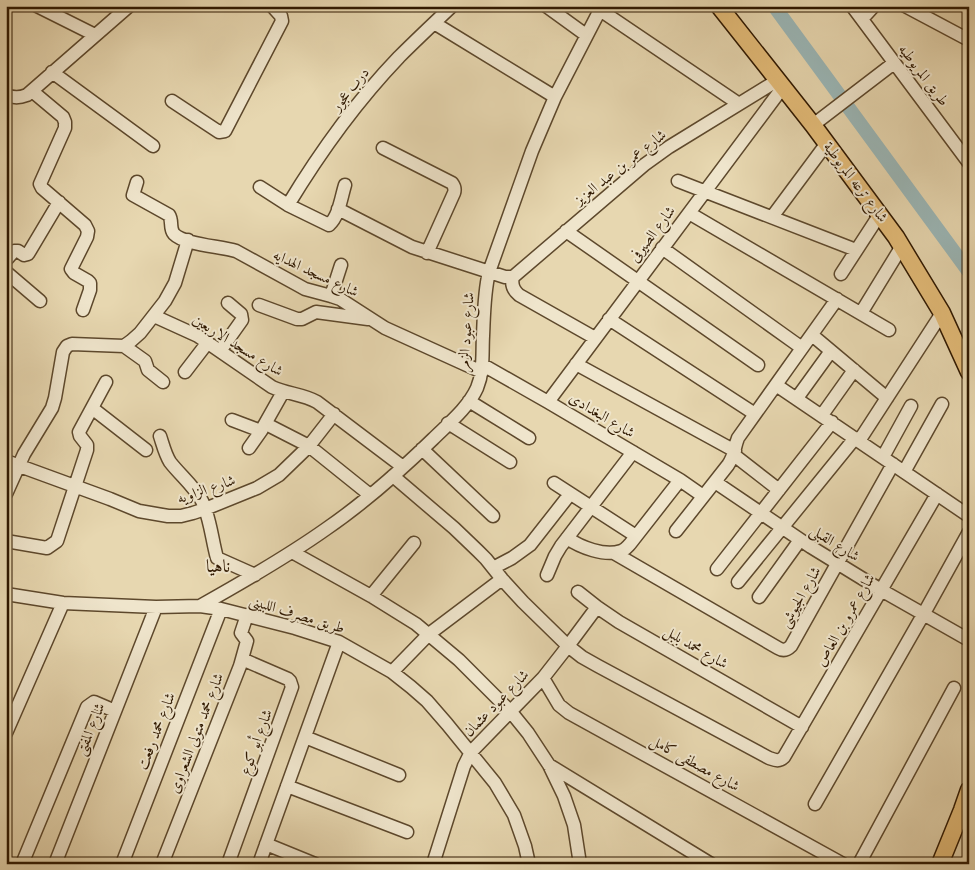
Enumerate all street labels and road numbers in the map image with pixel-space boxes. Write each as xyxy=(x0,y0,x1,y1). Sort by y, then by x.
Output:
street label: طريق المريوطيه xyxy=(894,40,954,110)
street label: درب عجور xyxy=(325,63,373,116)
street label: شارع عمر بن عبد العزيز xyxy=(568,125,672,213)
street label: شارع ترعه المريوطية xyxy=(817,138,893,228)
street label: شارع الصيرفى xyxy=(624,202,682,268)
street label: شارع مسجد الهدايه xyxy=(269,244,362,304)
street label: شارع عبود الزمر xyxy=(453,291,482,373)
street label: شارع مسجد الاربعين xyxy=(187,309,287,383)
street label: شارع البغدادى xyxy=(564,387,639,445)
street label: شارع الزاويه xyxy=(174,470,239,511)
street label: شارع القبلى xyxy=(805,520,864,569)
street label: شارع الجيوشى xyxy=(774,563,828,633)
street label: شارع عمرو بن العاص xyxy=(810,570,882,672)
street label: طريق مصرف اللبينى xyxy=(246,590,347,639)
street label: شارع محمد بلبل xyxy=(659,621,732,676)
street label: شارع عبود عثمان xyxy=(459,665,535,743)
street label: شارع محمد متولى الشعراوى xyxy=(164,670,231,797)
street label: شارع محمد رفعت xyxy=(132,690,183,774)
street label: شارع المفتى xyxy=(70,700,112,759)
street label: شارع أبو كوع xyxy=(234,706,280,779)
street label: شارع مصطفى كامل xyxy=(645,730,743,799)

